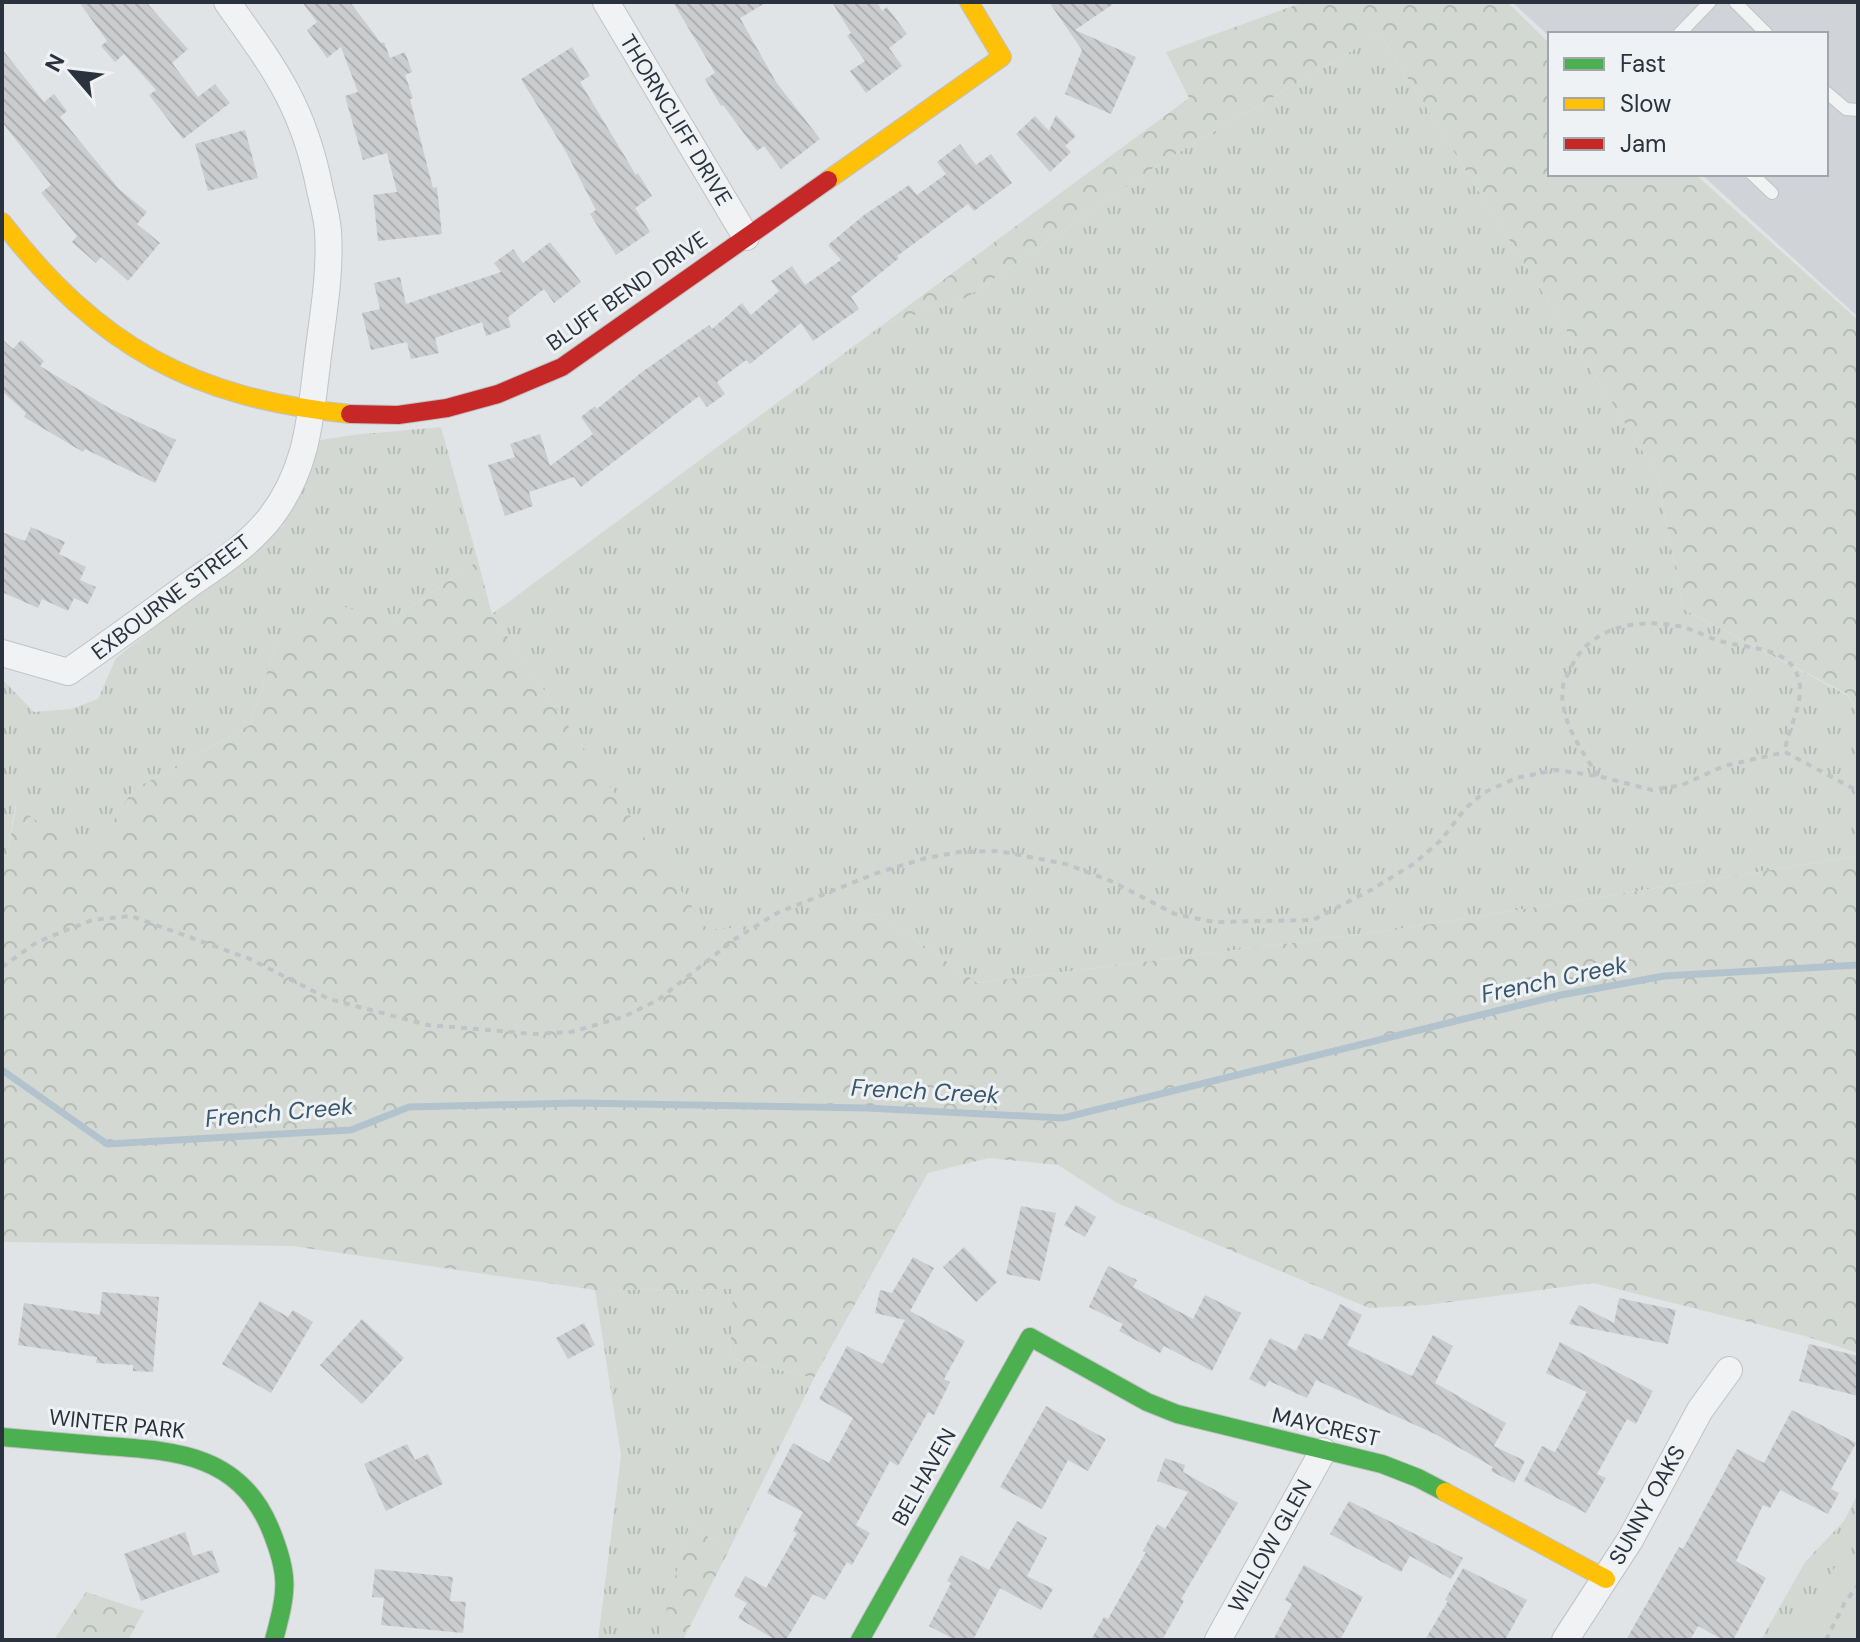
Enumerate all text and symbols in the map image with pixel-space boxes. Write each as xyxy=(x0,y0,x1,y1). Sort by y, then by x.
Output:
street label: THORNCLIFF DRIVE xyxy=(613,29,739,211)
north arrow xyxy=(32,32,112,112)
legend xyxy=(1548,32,1828,176)
text: Fast xyxy=(1620,48,1666,79)
text: N xyxy=(38,49,71,77)
text: Slow xyxy=(1620,88,1671,119)
text: Jam xyxy=(1620,128,1666,159)
street label: BLUFF BEND DRIVE xyxy=(541,225,713,357)
street label: EXBOURNE STREET xyxy=(86,528,256,666)
water label: French Creek xyxy=(1478,948,1631,1010)
water label: French Creek xyxy=(850,1072,1001,1110)
water label: French Creek xyxy=(204,1090,355,1134)
street label: MAYCREST xyxy=(1270,1401,1382,1453)
street label: WINTER PARK xyxy=(48,1402,187,1446)
street label: BELHAVEN xyxy=(885,1423,963,1531)
street label: SUNNY OAKS xyxy=(1602,1440,1692,1570)
street label: WILLOW GLEN xyxy=(1222,1474,1318,1618)

